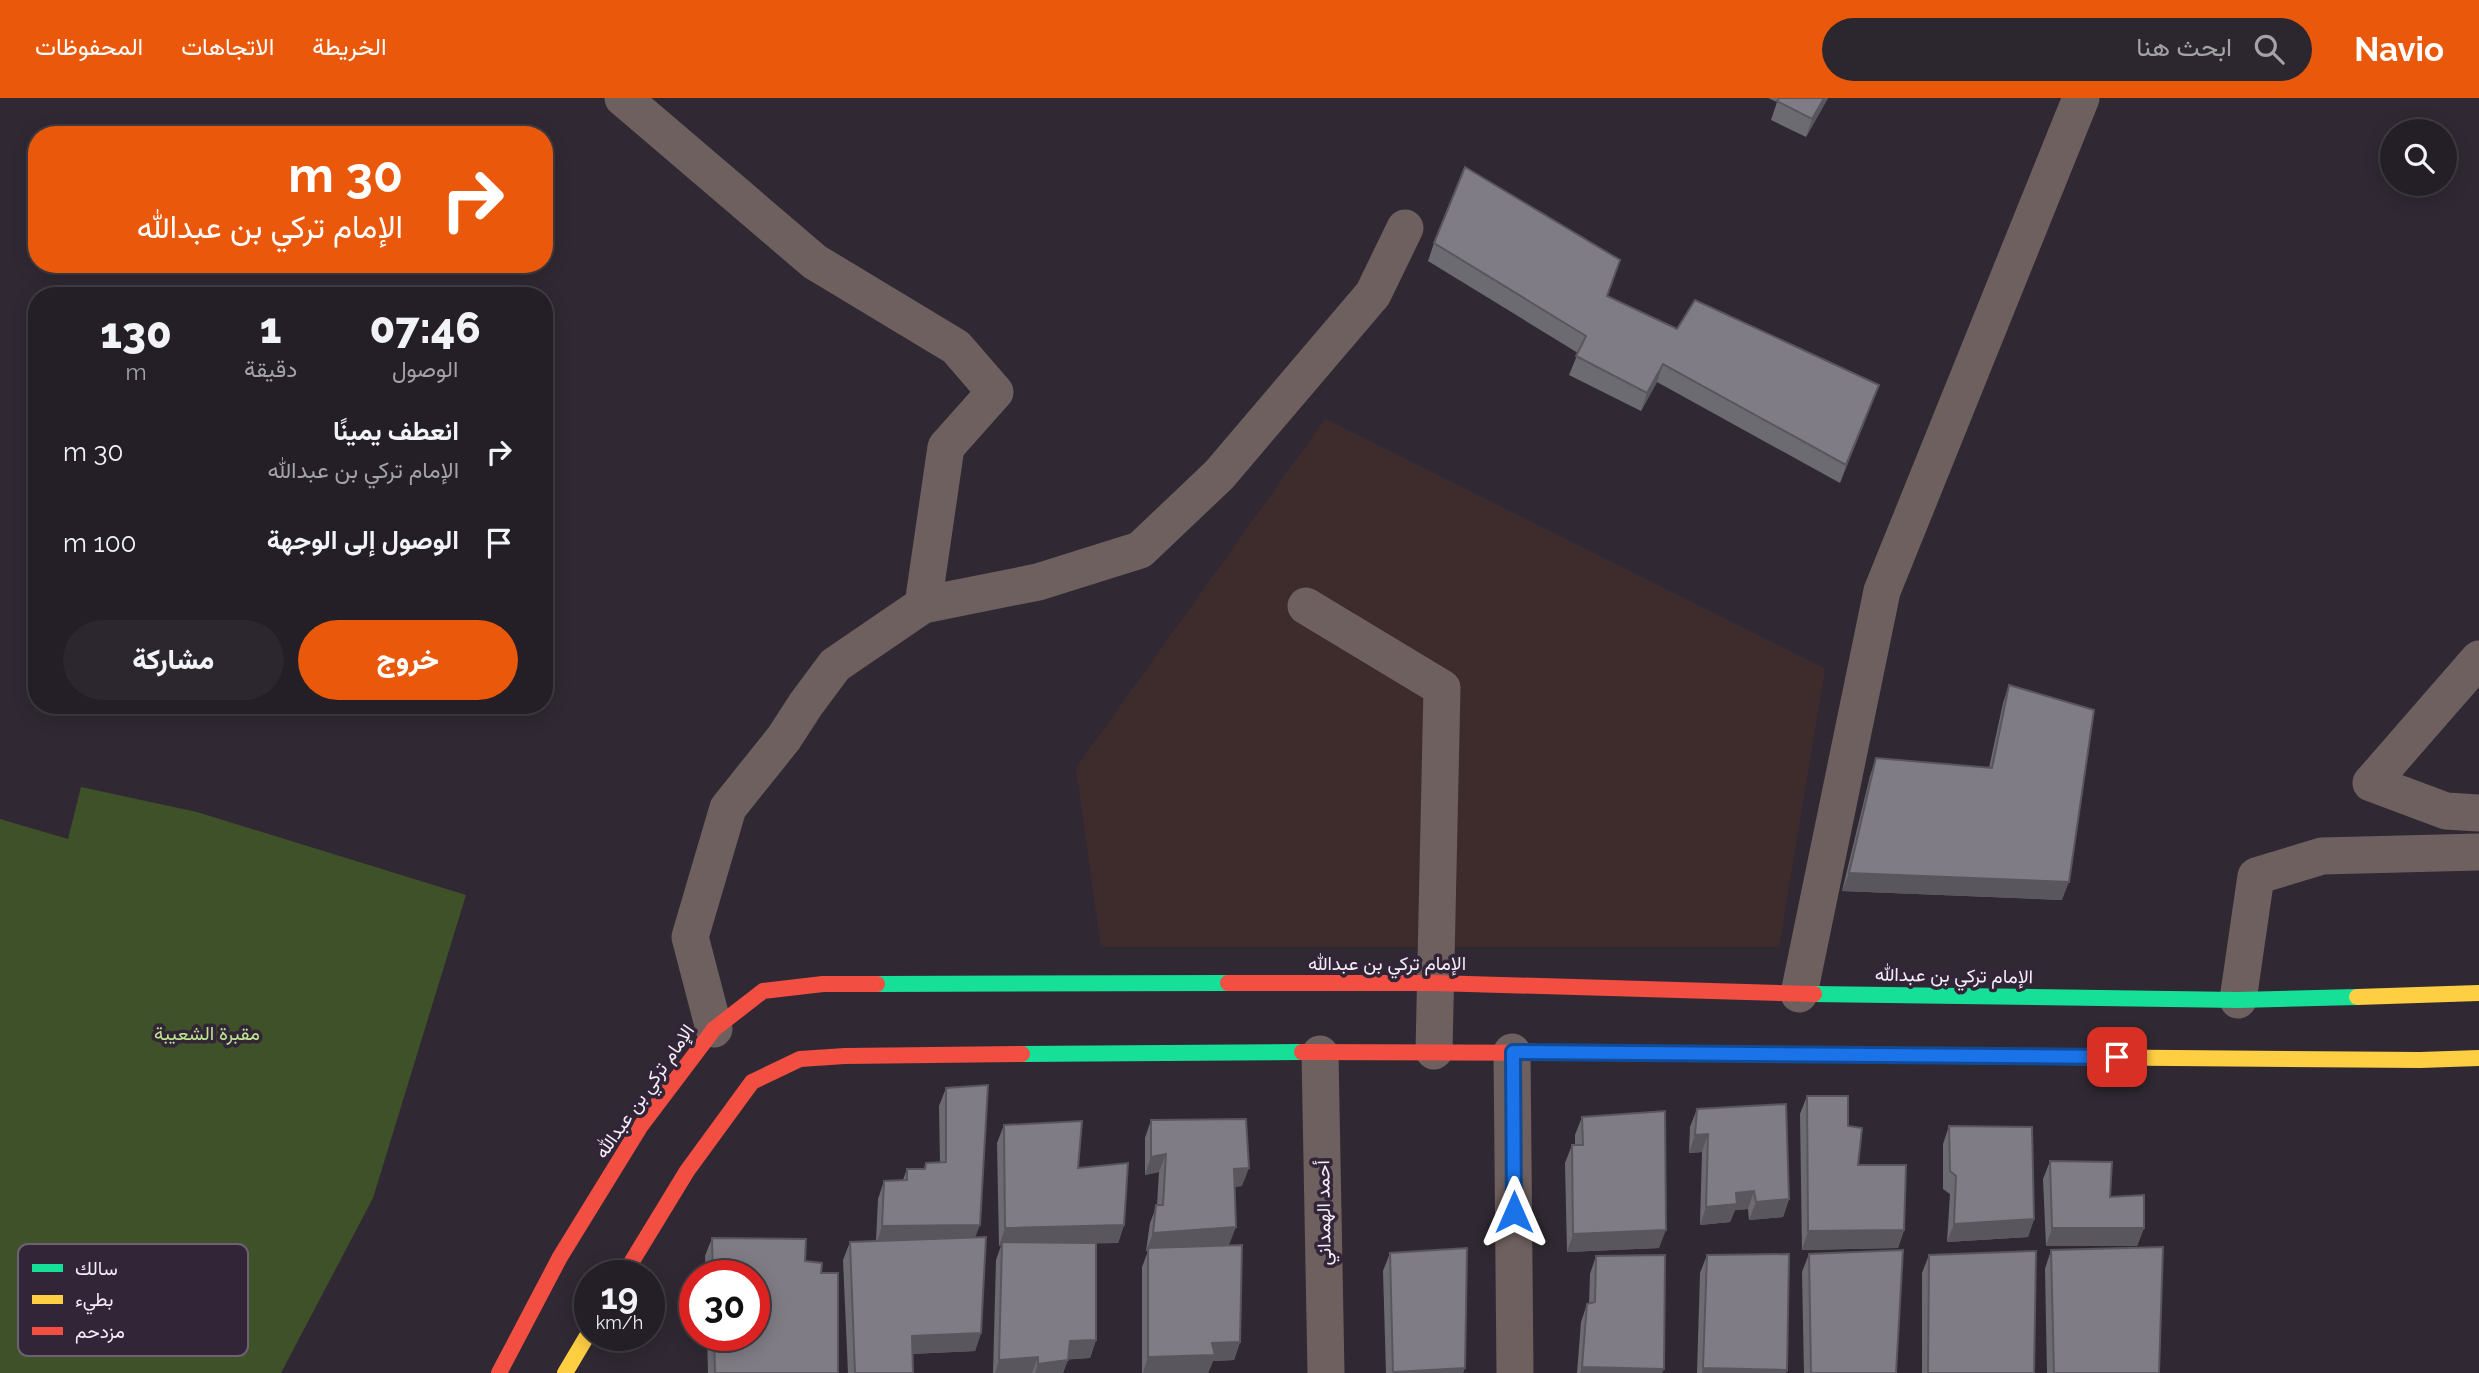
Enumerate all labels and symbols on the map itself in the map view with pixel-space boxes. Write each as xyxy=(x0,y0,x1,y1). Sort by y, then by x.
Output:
street label: الإمام تركي بن عبدالله xyxy=(1308,952,1466,979)
street label: الإمام تركي بن عبدالله xyxy=(1875,963,2033,992)
street label: الإمام تركي بن عبدالله xyxy=(590,1020,702,1165)
park label: مقبرة الشعيبة xyxy=(154,1022,260,1045)
pin xyxy=(2087,1027,2147,1087)
street label: أحمد الهمداني xyxy=(1311,1160,1340,1266)
position arrow xyxy=(1477,1175,1551,1249)
legend xyxy=(18,1244,248,1356)
text: سالك xyxy=(75,1257,118,1279)
speed limit sign: 30 xyxy=(679,1260,770,1351)
text: بطيء xyxy=(75,1288,113,1315)
text: مزدحم xyxy=(75,1320,125,1344)

